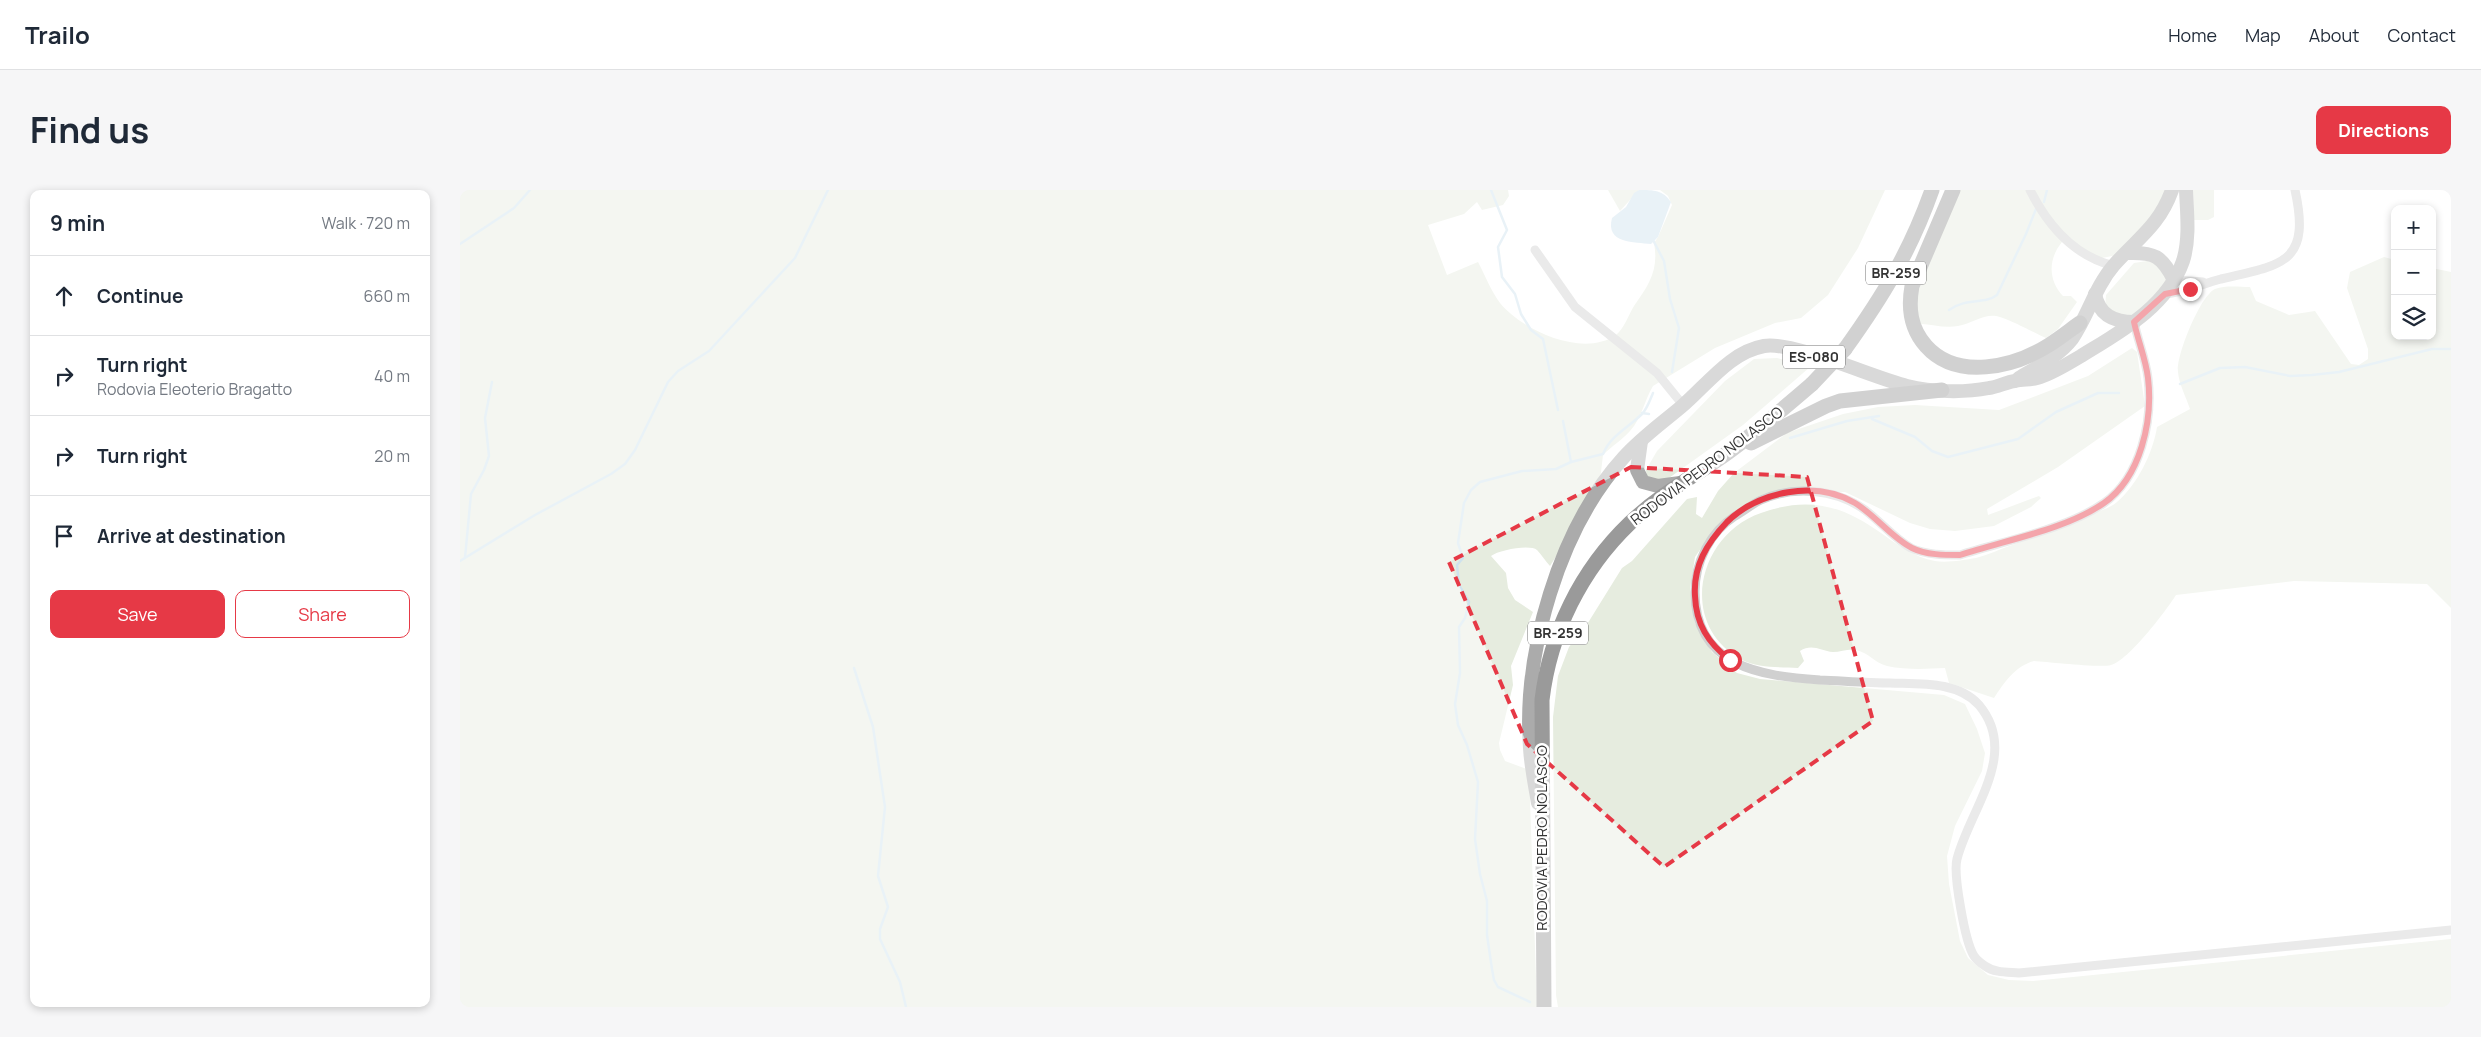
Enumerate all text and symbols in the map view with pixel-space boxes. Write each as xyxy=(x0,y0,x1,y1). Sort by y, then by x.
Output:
text: Trailo xyxy=(25,18,90,51)
text: Home xyxy=(2168,23,2217,47)
text: Map xyxy=(2245,23,2281,47)
text: About xyxy=(2309,23,2359,47)
text: Contact xyxy=(2387,23,2456,47)
text: Find us xyxy=(30,106,149,154)
button: Directions xyxy=(2316,106,2451,154)
map controls xyxy=(2391,205,2436,340)
button: + xyxy=(2391,205,2436,250)
text: 9 min xyxy=(50,209,105,237)
text: Walk · 720 m xyxy=(321,212,410,234)
button: − xyxy=(2391,250,2436,295)
road number: BR-259 xyxy=(1866,262,1926,285)
route end xyxy=(2179,278,2202,301)
icon: ahead xyxy=(50,282,78,310)
text: Continue xyxy=(97,283,183,309)
text: 660 m xyxy=(364,285,410,307)
button: layers xyxy=(2391,295,2436,340)
road number: ES-080 xyxy=(1783,346,1845,368)
text: Turn right xyxy=(97,352,187,378)
icon: right xyxy=(50,362,78,390)
text: 40 m xyxy=(374,365,410,387)
text: Rodovia Eleoterio Bragatto xyxy=(97,378,292,400)
street label: RODOVIA PEDRO NOLASCO xyxy=(1626,401,1787,530)
icon: right xyxy=(50,442,78,470)
text: Turn right xyxy=(97,443,187,469)
text: 20 m xyxy=(374,445,410,467)
icon: arrive xyxy=(50,522,78,550)
text: Arrive at destination xyxy=(97,523,286,549)
button: Save xyxy=(50,590,225,638)
button: Share xyxy=(235,590,410,638)
road number: BR-259 xyxy=(1528,622,1588,644)
route start xyxy=(1719,649,1742,672)
street label: RODOVIA PEDRO NOLASCO xyxy=(1531,745,1552,931)

